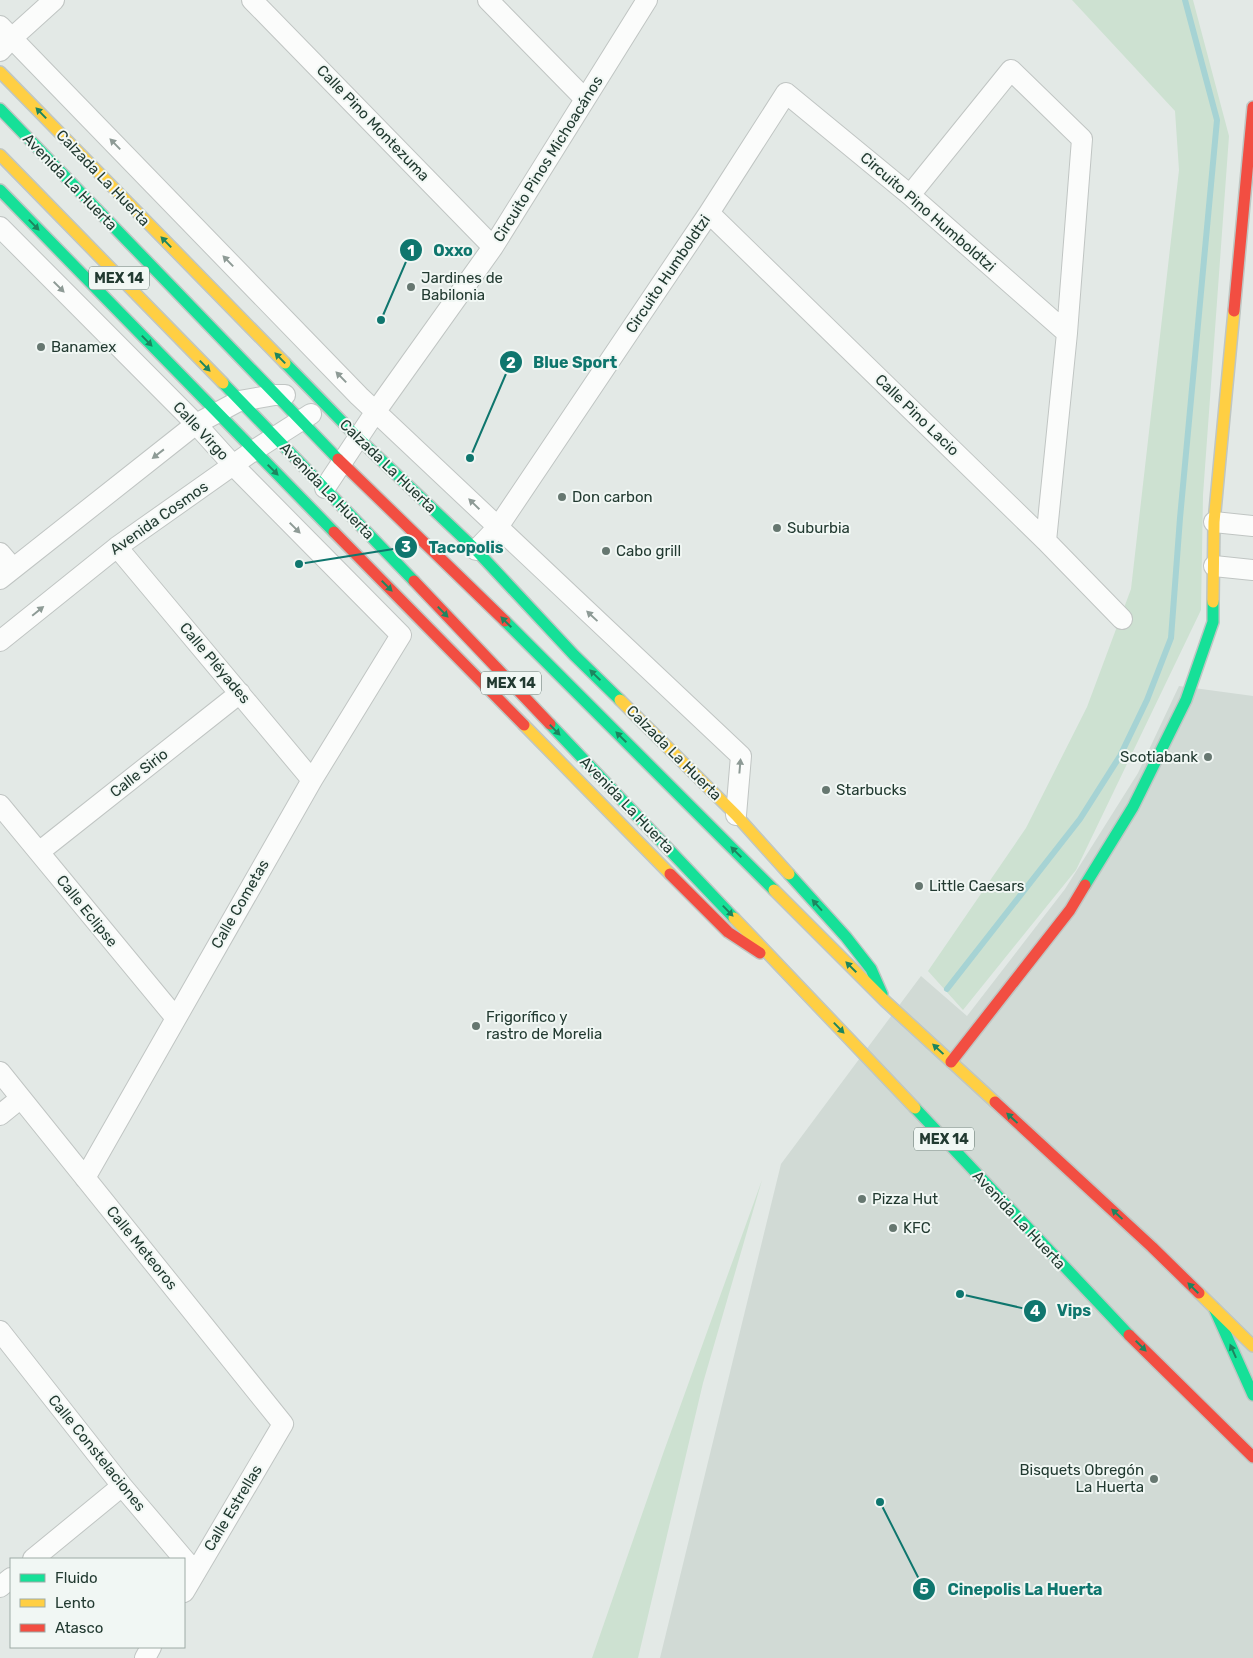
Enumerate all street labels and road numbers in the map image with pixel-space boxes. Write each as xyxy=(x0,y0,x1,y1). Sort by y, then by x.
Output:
street label: Calle Pino Montezuma xyxy=(313,61,433,185)
street label: Circuito Pinos Michoacános xyxy=(489,72,607,245)
street label: Calzada La Huerta xyxy=(52,126,154,230)
street label: Avenida La Huerta xyxy=(19,130,121,234)
street label: Circuito Pino Humboldtzi xyxy=(857,148,999,276)
street label: Circuito Humboldtzi xyxy=(622,212,714,336)
road number: MEX 14 xyxy=(89,266,149,290)
street label: Calle Pino Lacio xyxy=(871,370,963,460)
street label: Calle Virgo xyxy=(169,398,233,464)
street label: Calzada La Huerta xyxy=(336,415,440,517)
street label: Avenida La Huerta xyxy=(276,439,378,543)
street label: Avenida Cosmos xyxy=(107,477,212,558)
street label: Calle Pléyades xyxy=(176,619,254,707)
road number: MEX 14 xyxy=(481,671,541,694)
street label: Calzada La Huerta xyxy=(623,702,725,804)
street label: Calle Sirio xyxy=(106,745,172,801)
street label: Avenida La Huerta xyxy=(576,753,678,857)
street label: Calle Cometas xyxy=(207,856,273,952)
street label: Calle Eclipse xyxy=(53,871,121,951)
road number: MEX 14 xyxy=(914,1128,974,1150)
street label: Avenida La Huerta xyxy=(969,1167,1069,1273)
street label: Calle Meteoros xyxy=(103,1202,181,1294)
street label: Calle Constelaciones xyxy=(44,1391,150,1515)
street label: Calle Estrellas xyxy=(200,1461,266,1554)

